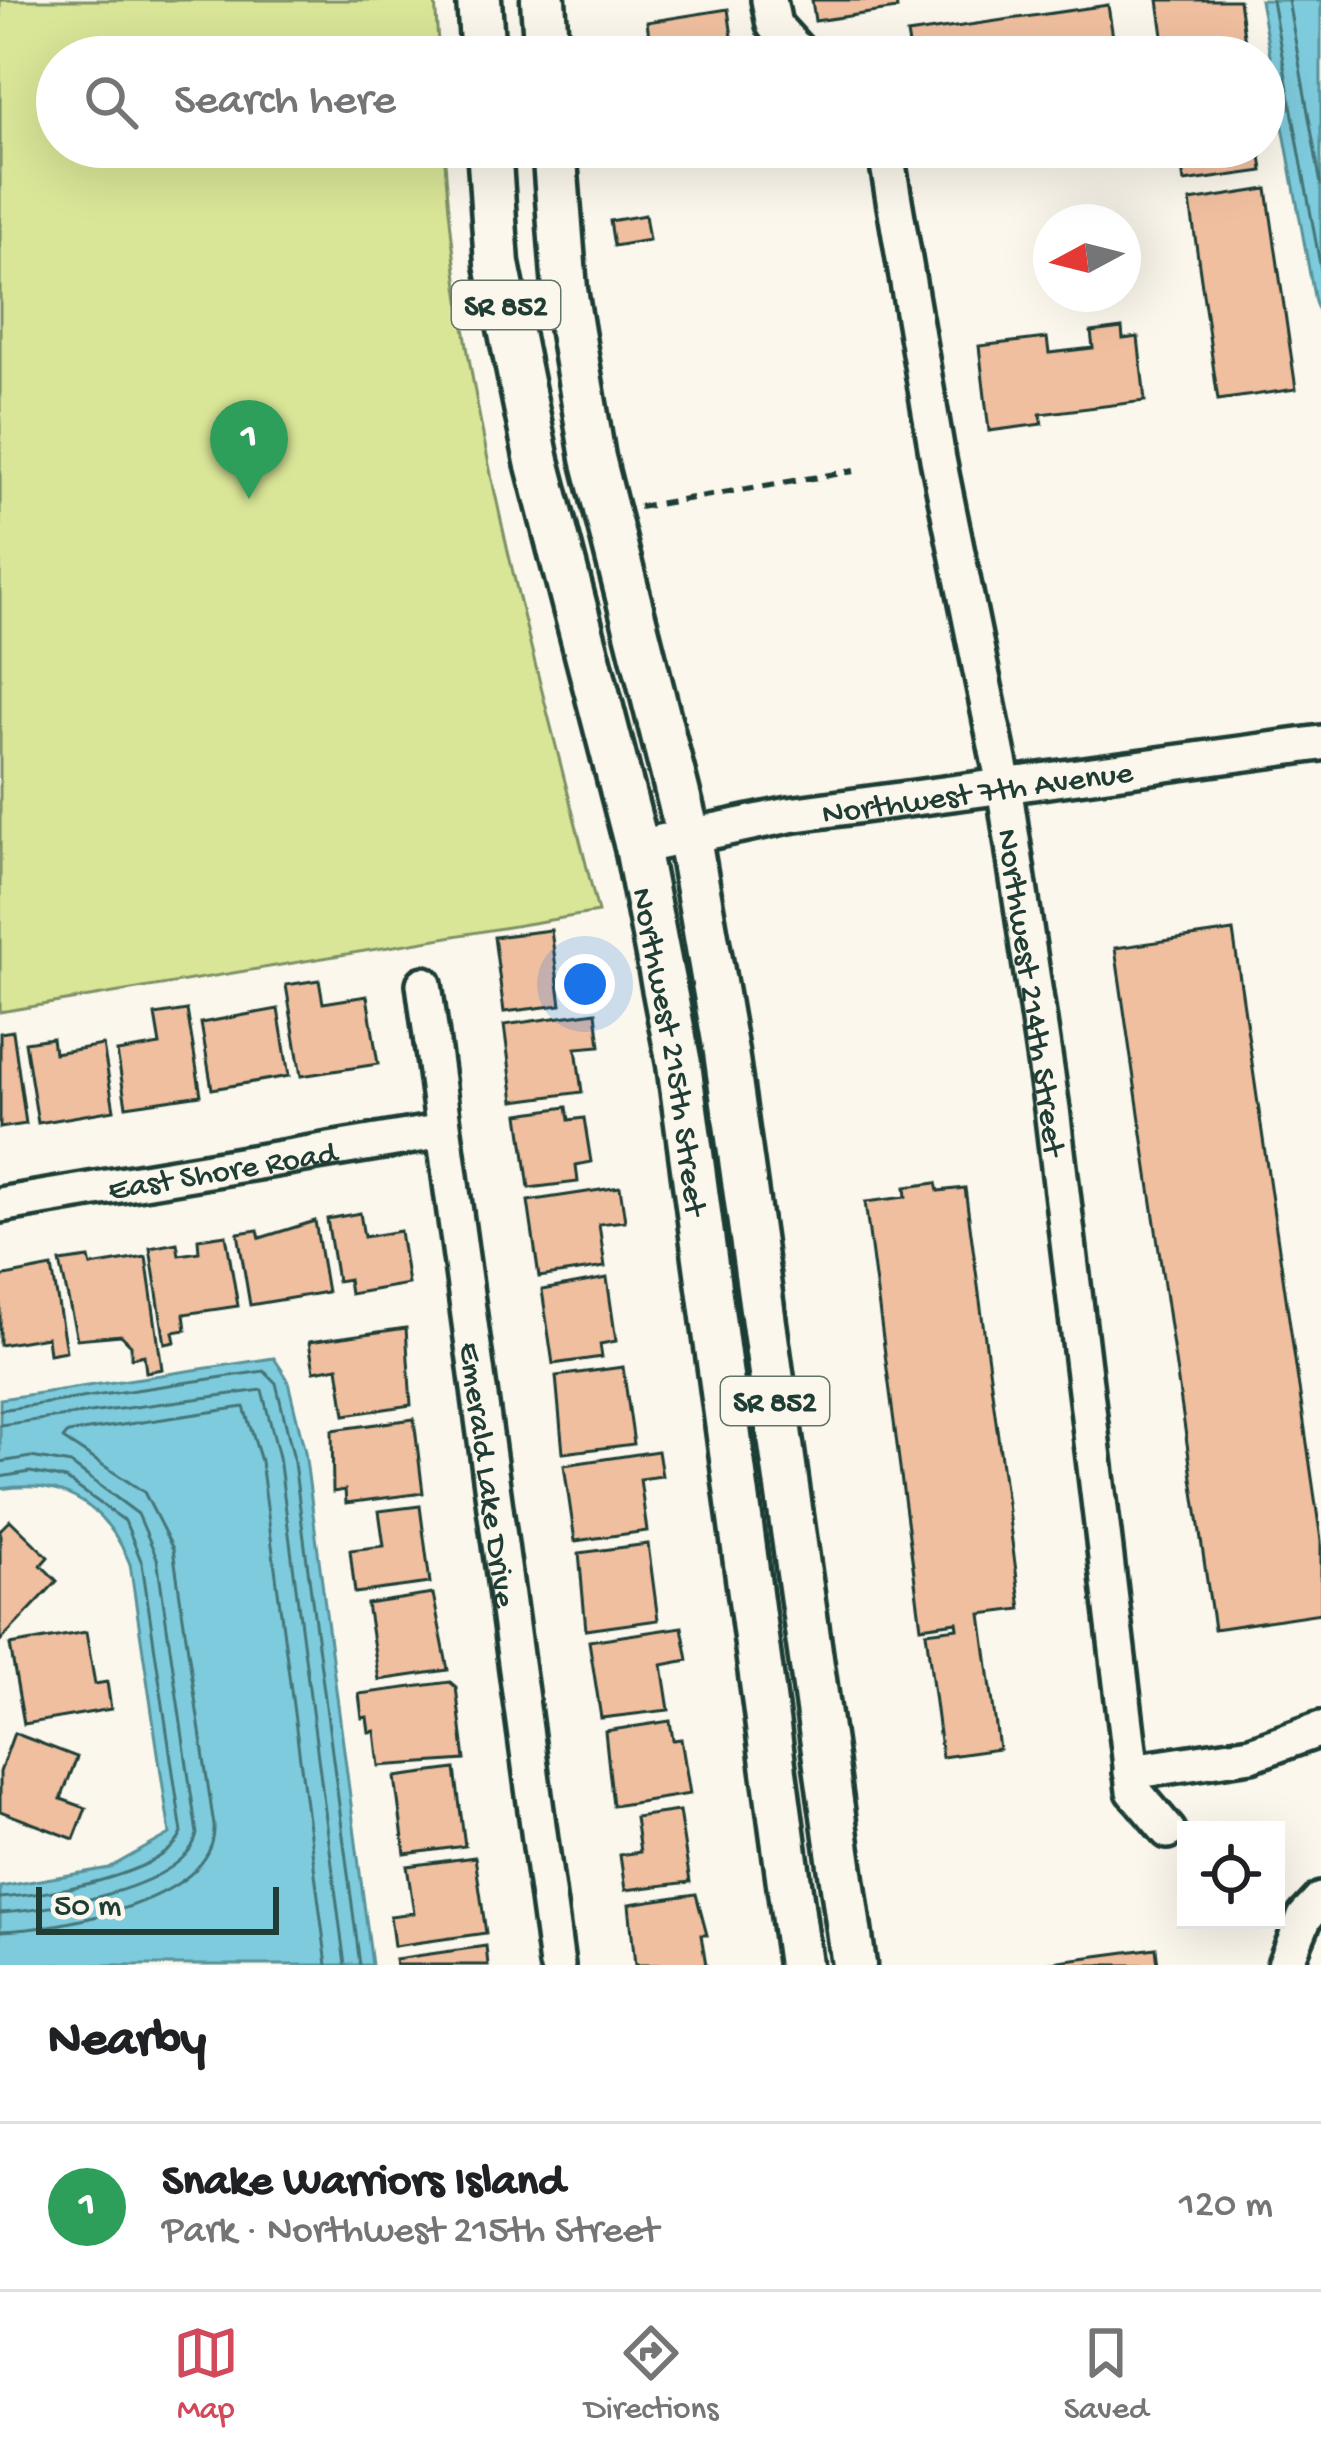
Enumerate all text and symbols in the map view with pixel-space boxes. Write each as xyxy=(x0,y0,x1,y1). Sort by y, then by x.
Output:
search box xyxy=(36,36,1285,168)
icon: search xyxy=(78,69,144,135)
text: Search here xyxy=(174,76,396,129)
north arrow xyxy=(1033,204,1141,312)
road number: SR 852 xyxy=(452,281,560,329)
pin: 1 xyxy=(210,400,288,499)
street label: Northwest 7th Avenue xyxy=(820,756,1136,835)
street label: Northwest 214th Street xyxy=(986,827,1071,1160)
street label: Northwest 215th Street xyxy=(620,885,712,1220)
your location xyxy=(555,954,615,1014)
street label: East Shore Road xyxy=(106,1136,343,1212)
street label: Emerald Lake Drive xyxy=(448,1340,521,1611)
road number: SR 852 xyxy=(721,1377,829,1425)
map controls xyxy=(1177,1821,1285,1929)
button: locate xyxy=(1177,1821,1285,1929)
scale bar xyxy=(36,1881,279,1934)
text: 50 m xyxy=(54,1889,121,1927)
text: Nearby xyxy=(48,2013,206,2073)
text: Snake Warriors Island xyxy=(162,2157,565,2210)
text: 1 xyxy=(79,2184,95,2230)
text: 120 m xyxy=(1179,2184,1273,2230)
text: Park · Northwest 215th Street xyxy=(162,2210,659,2256)
tab: Map xyxy=(173,2320,239,2430)
tab: Directions xyxy=(584,2320,718,2430)
tab: Saved xyxy=(1064,2320,1148,2430)

